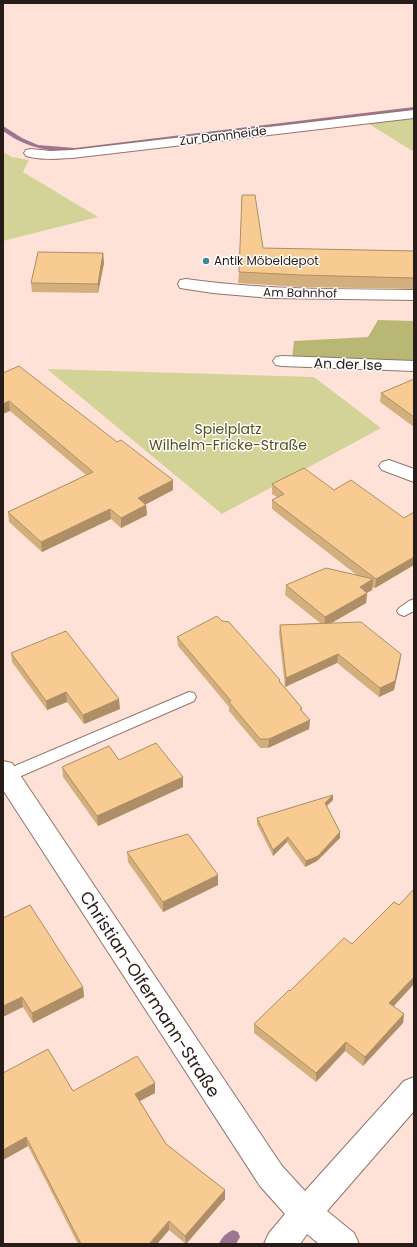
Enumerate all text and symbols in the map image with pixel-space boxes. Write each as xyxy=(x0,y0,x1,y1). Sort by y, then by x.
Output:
street label: Zur Dannheide xyxy=(179,122,267,149)
place label: Antik Möbeldepot xyxy=(214,252,319,269)
marker: Antik Möbeldepot xyxy=(201,256,211,266)
street label: Am Bahnhof xyxy=(263,283,337,302)
street label: An der Ise xyxy=(313,353,383,375)
park label: Spielplatz Wilhelm-Fricke-Straße xyxy=(149,419,307,455)
street label: Christian-Olfermann-Straße xyxy=(74,886,226,1102)

